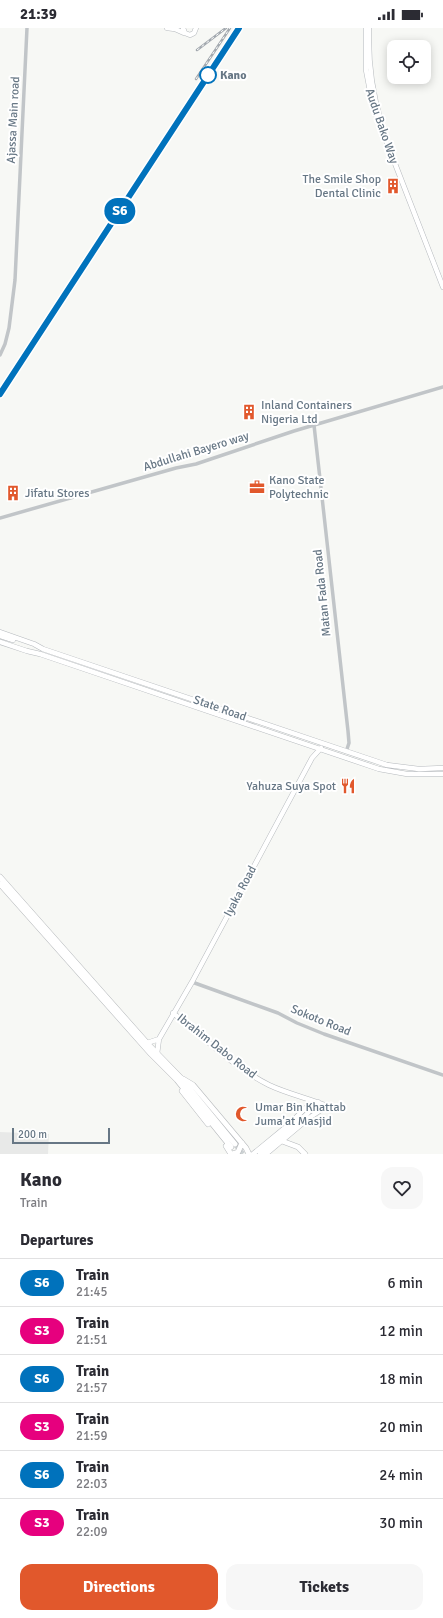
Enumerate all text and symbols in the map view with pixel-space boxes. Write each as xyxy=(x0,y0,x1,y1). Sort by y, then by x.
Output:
text: 21:39 xyxy=(20,5,57,23)
map controls xyxy=(387,40,431,84)
button: locate xyxy=(387,40,431,84)
marker: Kano xyxy=(199,66,217,84)
place label: Kano xyxy=(220,68,246,83)
street label: Ajassa Main road xyxy=(4,76,23,164)
street label: Audu Bako Way xyxy=(362,87,402,166)
place label: The Smile Shop Dental Clinic xyxy=(303,172,381,201)
building icon: The Smile Shop Dental Clinic xyxy=(384,177,402,195)
line badge: S6 xyxy=(102,198,138,224)
text: S6 xyxy=(112,202,128,219)
place label: Inland Containers Nigeria Ltd xyxy=(261,398,352,427)
building icon: Inland Containers Nigeria Ltd xyxy=(240,403,258,421)
street label: Abdullahi Bayero way xyxy=(141,428,251,475)
place label: Kano State Polytechnic xyxy=(269,473,329,502)
office icon: Kano State Polytechnic xyxy=(248,478,266,496)
building icon: Jifatu Stores xyxy=(4,484,22,502)
place label: Jifatu Stores xyxy=(25,486,89,501)
street label: Matan Fada Road xyxy=(310,549,335,637)
street label: State Road xyxy=(191,692,248,725)
restaurant icon: Yahuza Suya Spot xyxy=(339,777,357,795)
place label: Yahuza Suya Spot xyxy=(246,779,336,794)
street label: Iyaka Road xyxy=(221,863,260,919)
street label: Sokoto Road xyxy=(289,1002,353,1039)
street label: Ibrahim Dabo Road xyxy=(174,1011,259,1082)
place label: Umar Bin Khattab Juma'at Masjid xyxy=(255,1100,346,1129)
mosque icon: Umar Bin Khattab Juma'at Masjid xyxy=(234,1105,252,1123)
scale bar xyxy=(12,1126,110,1145)
text: 200 m xyxy=(18,1128,47,1141)
button: heart xyxy=(381,1167,423,1209)
text: Kano xyxy=(20,1168,62,1192)
text: Train xyxy=(20,1195,48,1211)
text: Departures xyxy=(20,1231,93,1249)
text: Train xyxy=(76,1266,109,1284)
text: S6 xyxy=(34,1274,50,1291)
text: 6 min xyxy=(387,1274,423,1292)
text: 21:45 xyxy=(76,1284,108,1300)
text: Train xyxy=(76,1314,109,1332)
text: S3 xyxy=(34,1322,50,1339)
text: 12 min xyxy=(379,1322,423,1340)
text: 21:51 xyxy=(76,1332,108,1348)
text: Train xyxy=(76,1362,109,1380)
text: S6 xyxy=(34,1370,50,1387)
text: 18 min xyxy=(379,1370,423,1388)
text: 21:57 xyxy=(76,1380,108,1396)
text: Train xyxy=(76,1410,109,1428)
text: S3 xyxy=(34,1418,50,1435)
text: 20 min xyxy=(379,1418,423,1436)
text: 21:59 xyxy=(76,1428,108,1444)
text: Train xyxy=(76,1458,109,1476)
text: S6 xyxy=(34,1466,50,1483)
text: 24 min xyxy=(379,1466,423,1484)
text: 22:03 xyxy=(76,1476,108,1492)
text: Train xyxy=(76,1506,109,1524)
text: S3 xyxy=(34,1514,50,1531)
text: 30 min xyxy=(379,1514,423,1532)
text: 22:09 xyxy=(76,1524,108,1540)
button: Directions xyxy=(20,1564,218,1610)
button: Tickets xyxy=(226,1564,423,1610)

